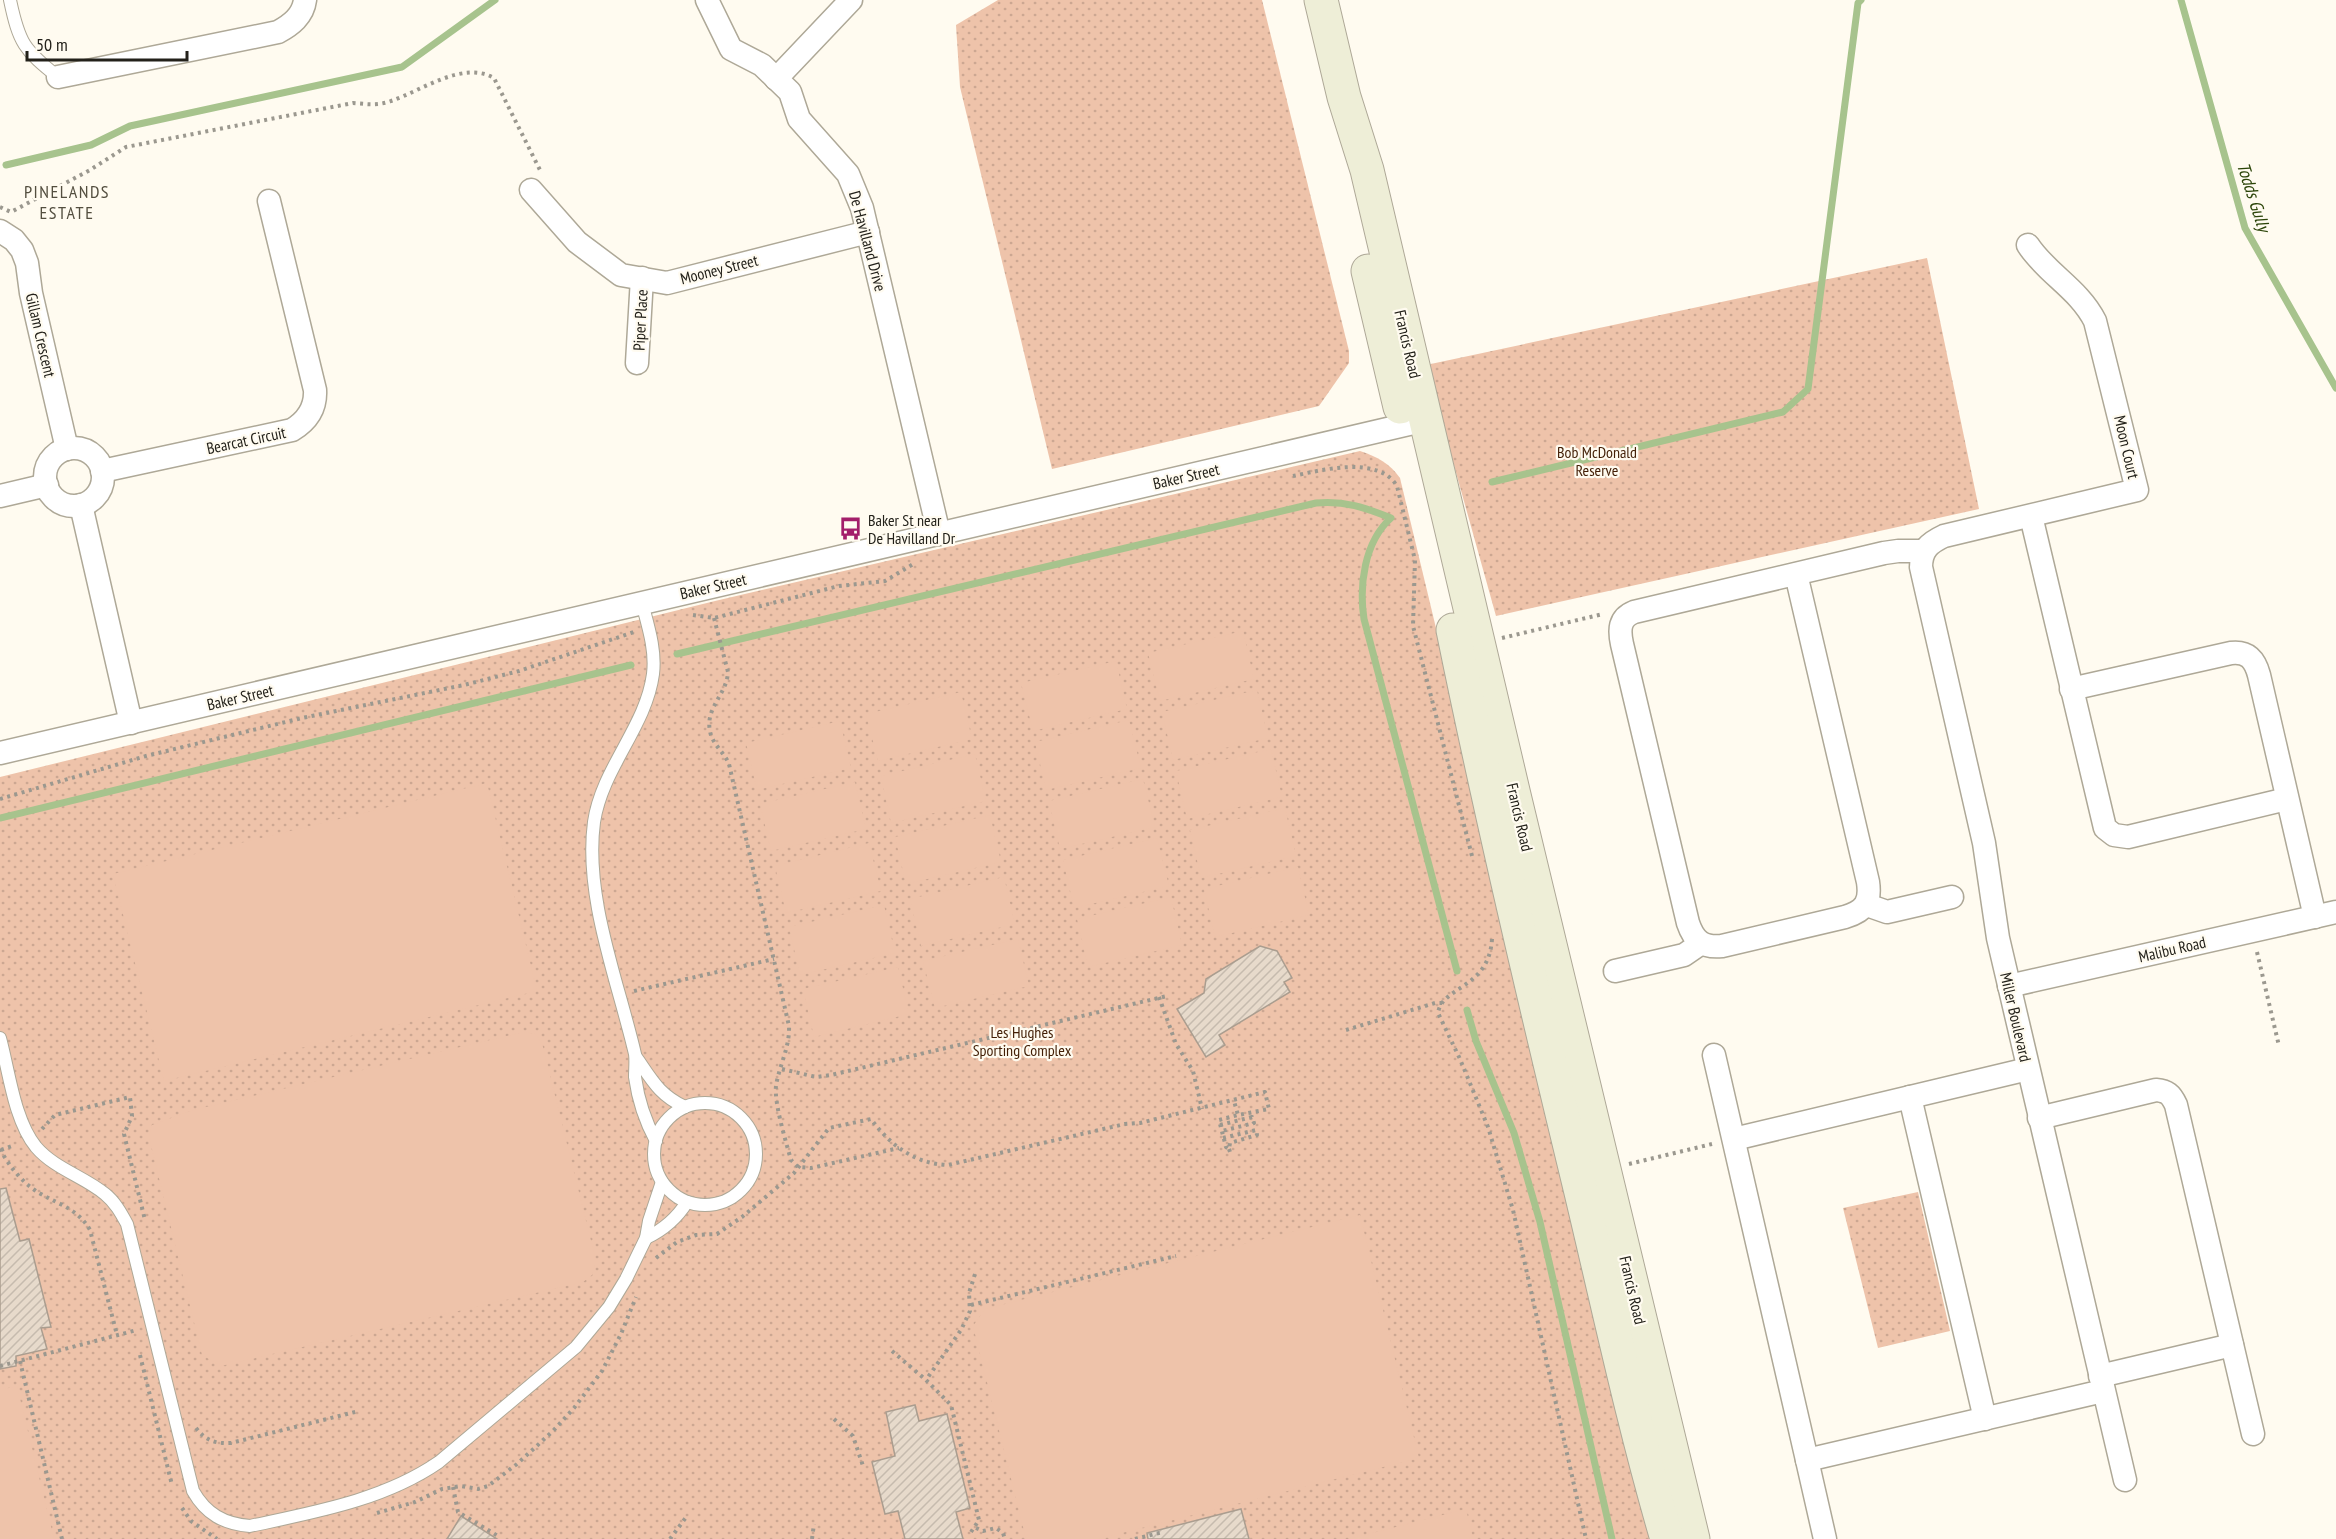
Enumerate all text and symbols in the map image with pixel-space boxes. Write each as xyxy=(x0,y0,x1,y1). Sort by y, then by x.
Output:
scale bar xyxy=(27,24,188,62)
text: 50 m xyxy=(36,33,68,56)
water label: Todds Gully xyxy=(2232,160,2277,237)
district label: PINELANDS ESTATE xyxy=(24,180,110,224)
street label: De Havilland Drive xyxy=(845,189,891,293)
street label: Mooney Street xyxy=(678,250,761,288)
street label: Piper Place xyxy=(628,289,652,351)
street label: Gillam Crescent xyxy=(22,291,61,380)
street label: Francis Road xyxy=(1390,308,1426,380)
street label: Moon Court xyxy=(2110,413,2144,481)
street label: Bearcat Circuit xyxy=(205,422,288,458)
park label: Bob McDonald Reserve xyxy=(1557,442,1637,480)
street label: Baker Street xyxy=(1151,459,1222,493)
place label: Baker St near De Havilland Dr xyxy=(868,510,956,548)
bus stop icon: Baker St near De Havilland Dr xyxy=(837,516,863,542)
street label: Baker Street xyxy=(678,569,749,603)
street label: Baker Street xyxy=(205,680,276,714)
street label: Francis Road xyxy=(1502,781,1538,853)
street label: Malibu Road xyxy=(2136,932,2208,966)
street label: Miller Boulevard xyxy=(1996,970,2036,1064)
park label: Les Hughes Sporting Complex xyxy=(973,1022,1072,1060)
street label: Francis Road xyxy=(1615,1254,1651,1326)

